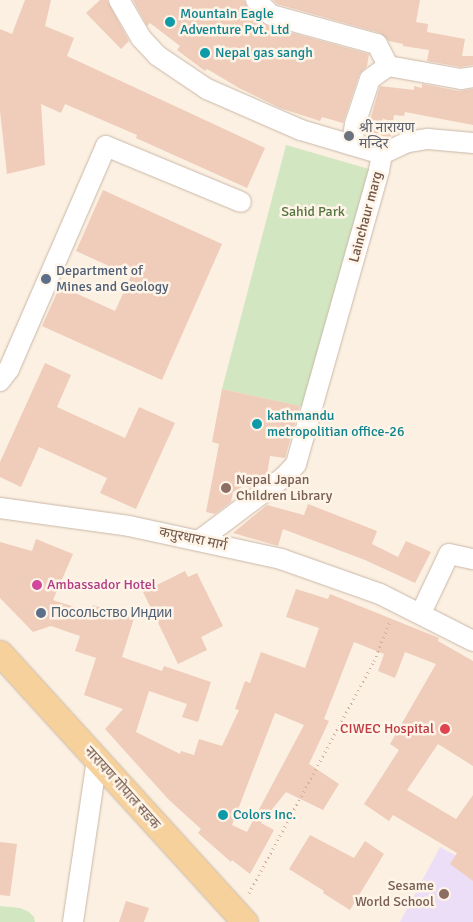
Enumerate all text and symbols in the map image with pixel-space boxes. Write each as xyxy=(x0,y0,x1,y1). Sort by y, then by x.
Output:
place label: Mountain Eagle Adventure Pvt. Ltd xyxy=(180,6,290,38)
marker: Mountain Eagle Adventure Pvt. Ltd xyxy=(164,16,176,28)
place label: Nepal gas sangh xyxy=(215,45,313,61)
marker: Nepal gas sangh xyxy=(199,47,211,59)
place label: श्री नारायण मन्दिर xyxy=(359,120,415,152)
marker: श्री नारायण मन्दिर xyxy=(343,130,355,142)
street label: Lainchaur marg xyxy=(346,170,386,264)
park label: Sahid Park xyxy=(281,204,345,220)
place label: Department of Mines and Geology xyxy=(56,263,169,296)
marker: Department of Mines and Geology xyxy=(40,273,52,285)
place label: kathmandu metropolitian office-26 xyxy=(267,408,404,441)
marker: kathmandu metropolitian office-26 xyxy=(251,418,263,430)
place label: Nepal Japan Children Library xyxy=(236,472,332,504)
marker: Nepal Japan Children Library xyxy=(220,482,232,494)
street label: कपुरधारा मार्ग xyxy=(158,524,228,554)
place label: Ambassador Hotel xyxy=(47,577,156,593)
marker: Ambassador Hotel xyxy=(31,579,43,591)
place label: Посольство Индии xyxy=(51,605,172,621)
marker: Посольство Индии xyxy=(35,607,47,619)
place label: CIWEC Hospital xyxy=(340,721,434,737)
marker: CIWEC Hospital xyxy=(438,722,452,736)
street label: नारायण गोपाल सडक xyxy=(80,743,164,833)
place label: Colors Inc. xyxy=(233,807,296,823)
marker: Colors Inc. xyxy=(217,809,229,821)
place label: Sesame World School xyxy=(355,878,434,910)
marker: Sesame World School xyxy=(438,888,450,900)

